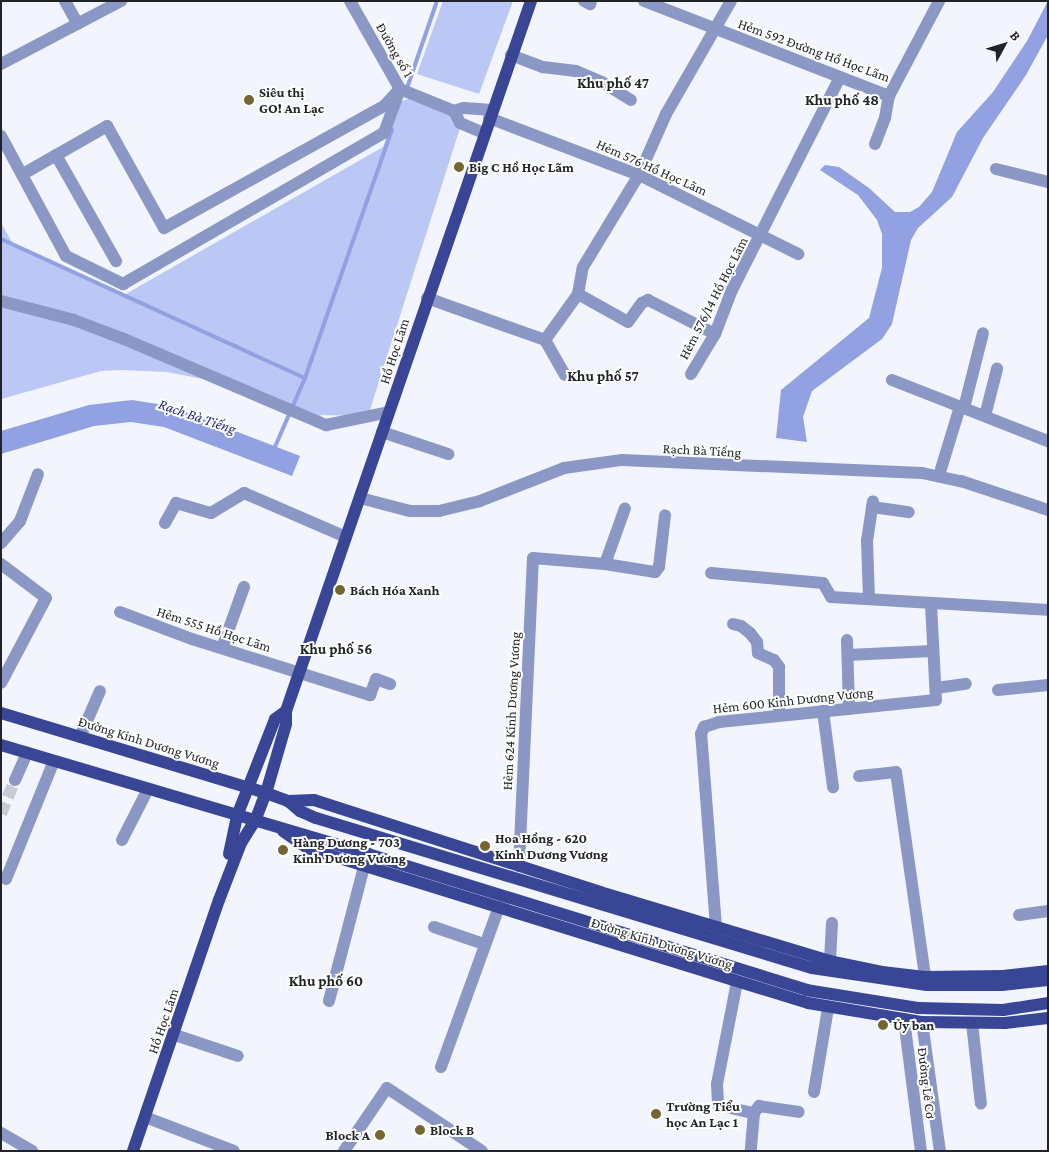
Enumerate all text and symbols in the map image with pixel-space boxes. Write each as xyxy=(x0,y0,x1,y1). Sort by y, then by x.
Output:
street label: Hẻm 592 Đường Hồ Học Lãm xyxy=(736,15,892,85)
street label: Đường số 1 xyxy=(373,20,417,80)
north arrow xyxy=(979,20,1029,70)
text: B xyxy=(1007,27,1024,44)
district label: Khu phố 47 xyxy=(577,75,649,93)
place label: Siêu thị GO! An Lạc xyxy=(259,84,324,116)
district label: Khu phố 48 xyxy=(805,92,879,110)
marker: Siêu thị GO! An Lạc xyxy=(243,94,255,106)
street label: Hẻm 576 Hồ Học Lãm xyxy=(594,135,710,199)
place label: Big C Hồ Học Lãm xyxy=(469,159,574,175)
marker: Big C Hồ Học Lãm xyxy=(453,161,465,173)
street label: Hẻm 576/14 Hồ Học Lãm xyxy=(675,234,751,362)
street label: Hồ Học Lãm xyxy=(375,316,413,386)
district label: Khu phố 57 xyxy=(567,368,639,386)
water label: Rạch Bà Tiếng xyxy=(156,395,238,439)
street label: Rạch Bà Tiếng xyxy=(662,440,742,460)
place label: Bách Hóa Xanh xyxy=(350,582,439,598)
marker: Bách Hóa Xanh xyxy=(334,584,346,596)
street label: Hẻm 555 Hồ Học Lãm xyxy=(155,603,273,655)
street label: Hẻm 624 Kinh Dương Vương xyxy=(498,631,524,791)
district label: Khu phố 56 xyxy=(300,641,372,659)
street label: Hẻm 600 Kinh Dương Vương xyxy=(712,683,874,717)
street label: Đường Kinh Dương Vương xyxy=(76,712,222,772)
place label: Hoa Hồng - 620 Kinh Dương Vương xyxy=(495,830,608,862)
place label: Hàng Dương - 703 Kinh Dương Vương xyxy=(293,834,406,866)
marker: Hoa Hồng - 620 Kinh Dương Vương xyxy=(479,840,491,852)
marker: Hàng Dương - 703 Kinh Dương Vương xyxy=(277,844,289,856)
street label: Đường Kinh Dương Vương xyxy=(589,913,735,973)
district label: Khu phố 60 xyxy=(289,973,363,991)
street label: Hồ Học Lãm xyxy=(144,986,182,1056)
place label: Ủy ban xyxy=(893,1017,934,1033)
marker: Ủy ban xyxy=(877,1019,889,1031)
street label: Đường Lê Cơ xyxy=(914,1046,940,1120)
place label: Trường Tiểu học An Lạc 1 xyxy=(666,1098,740,1130)
marker: Trường Tiểu học An Lạc 1 xyxy=(650,1108,662,1120)
place label: Block B xyxy=(430,1122,474,1138)
marker: Block B xyxy=(414,1124,426,1136)
place label: Block A xyxy=(326,1127,370,1143)
marker: Block A xyxy=(374,1129,386,1141)

